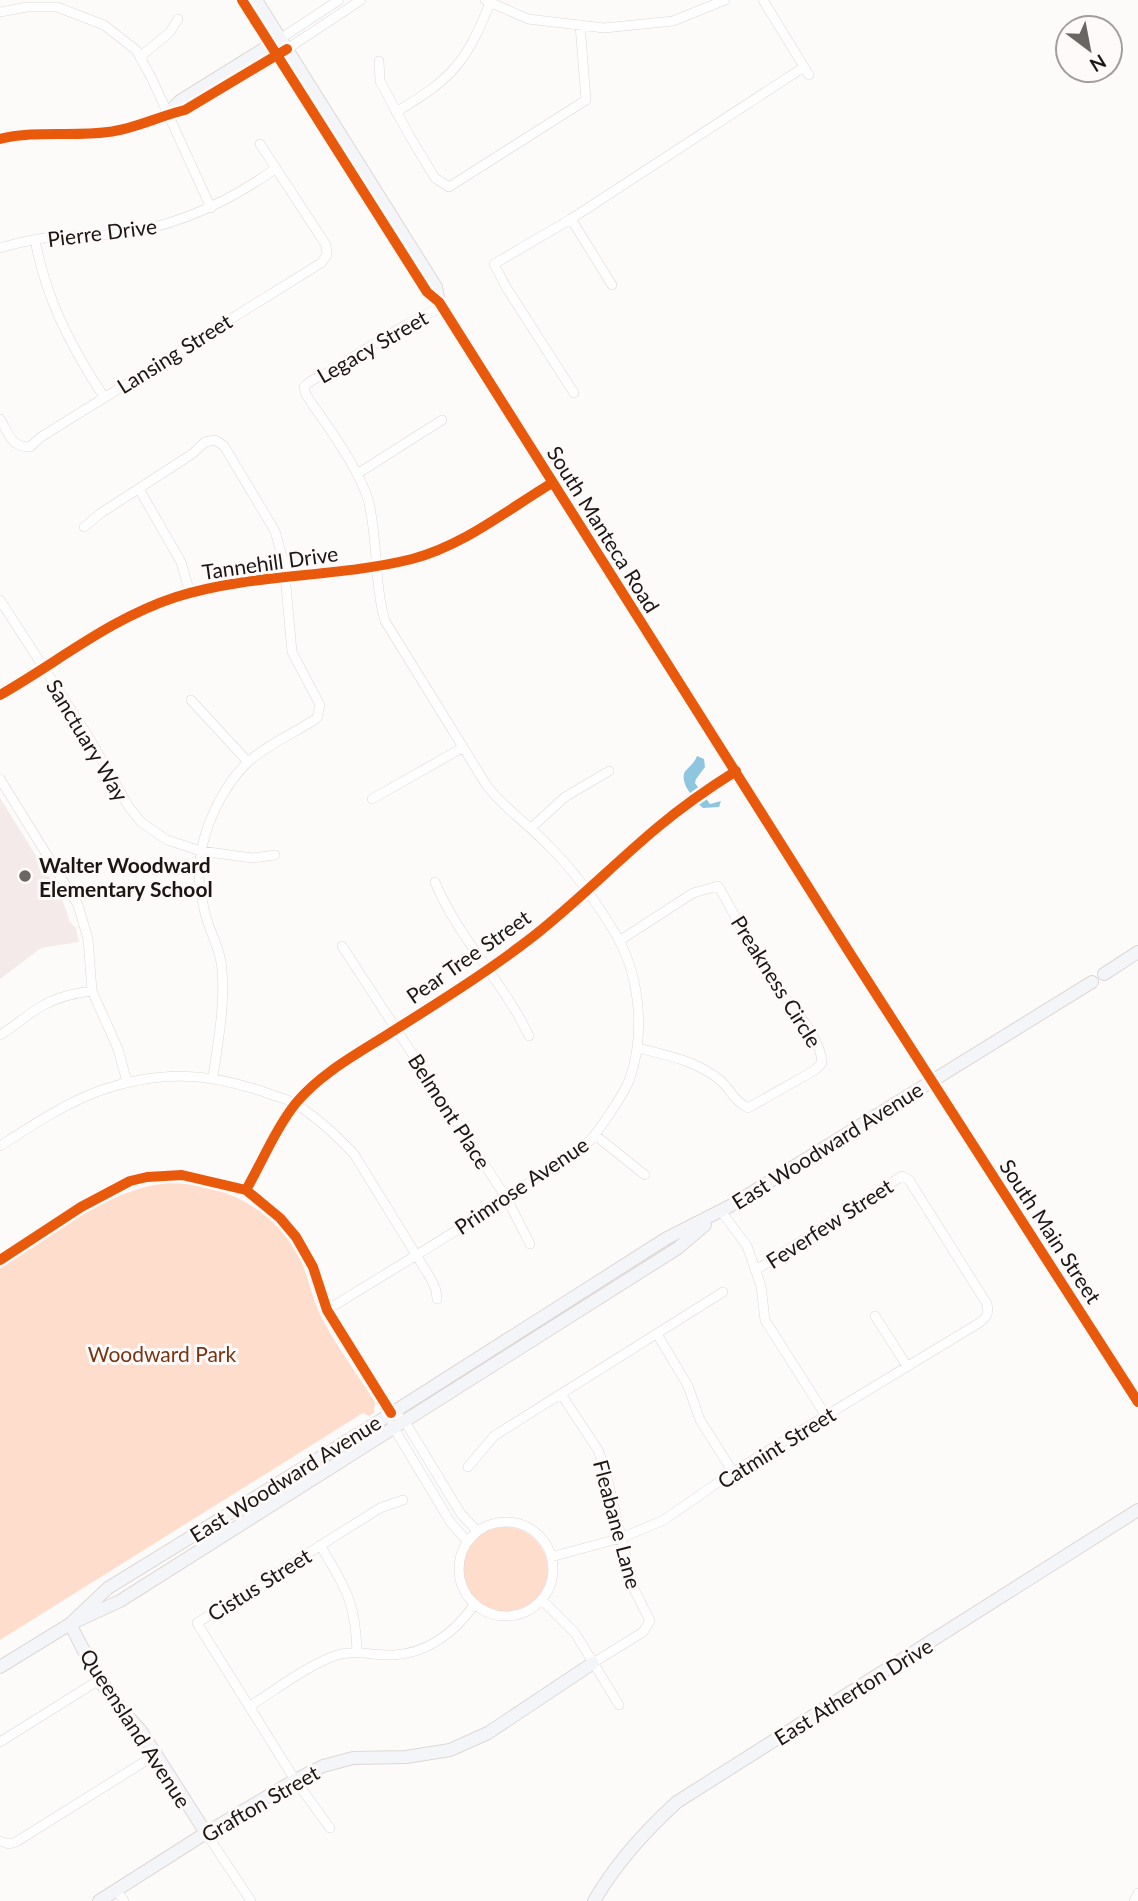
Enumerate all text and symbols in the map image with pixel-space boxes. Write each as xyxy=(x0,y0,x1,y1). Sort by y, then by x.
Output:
north arrow xyxy=(1054,14,1124,84)
text: N xyxy=(1086,50,1111,77)
street label: Pierre Drive xyxy=(46,213,158,251)
street label: Legacy Street xyxy=(312,304,432,388)
street label: Lansing Street xyxy=(112,308,236,398)
street label: South Manteca Road xyxy=(543,441,665,617)
street label: Tannehill Drive xyxy=(200,540,340,584)
street label: Sanctuary Way xyxy=(42,675,134,806)
place label: Walter Woodward Elementary School xyxy=(39,852,213,901)
marker: Walter Woodward Elementary School xyxy=(17,868,33,884)
street label: Pear Tree Street xyxy=(401,904,535,1008)
street label: Preakness Circle xyxy=(727,911,827,1051)
street label: Belmont Place xyxy=(404,1049,496,1173)
street label: East Woodward Avenue xyxy=(727,1076,927,1214)
street label: Primrose Avenue xyxy=(449,1131,593,1239)
street label: South Main Street xyxy=(995,1154,1107,1308)
street label: Feverfew Street xyxy=(761,1173,897,1273)
park label: Woodward Park xyxy=(88,1341,236,1366)
street label: Catmint Street xyxy=(713,1401,840,1493)
street label: East Woodward Avenue xyxy=(185,1409,385,1547)
street label: Fleabane Lane xyxy=(589,1457,647,1591)
street label: Cistus Street xyxy=(203,1542,316,1626)
street label: East Atherton Drive xyxy=(769,1632,937,1750)
street label: Queensland Avenue xyxy=(75,1644,197,1812)
street label: Grafton Street xyxy=(197,1759,324,1847)

